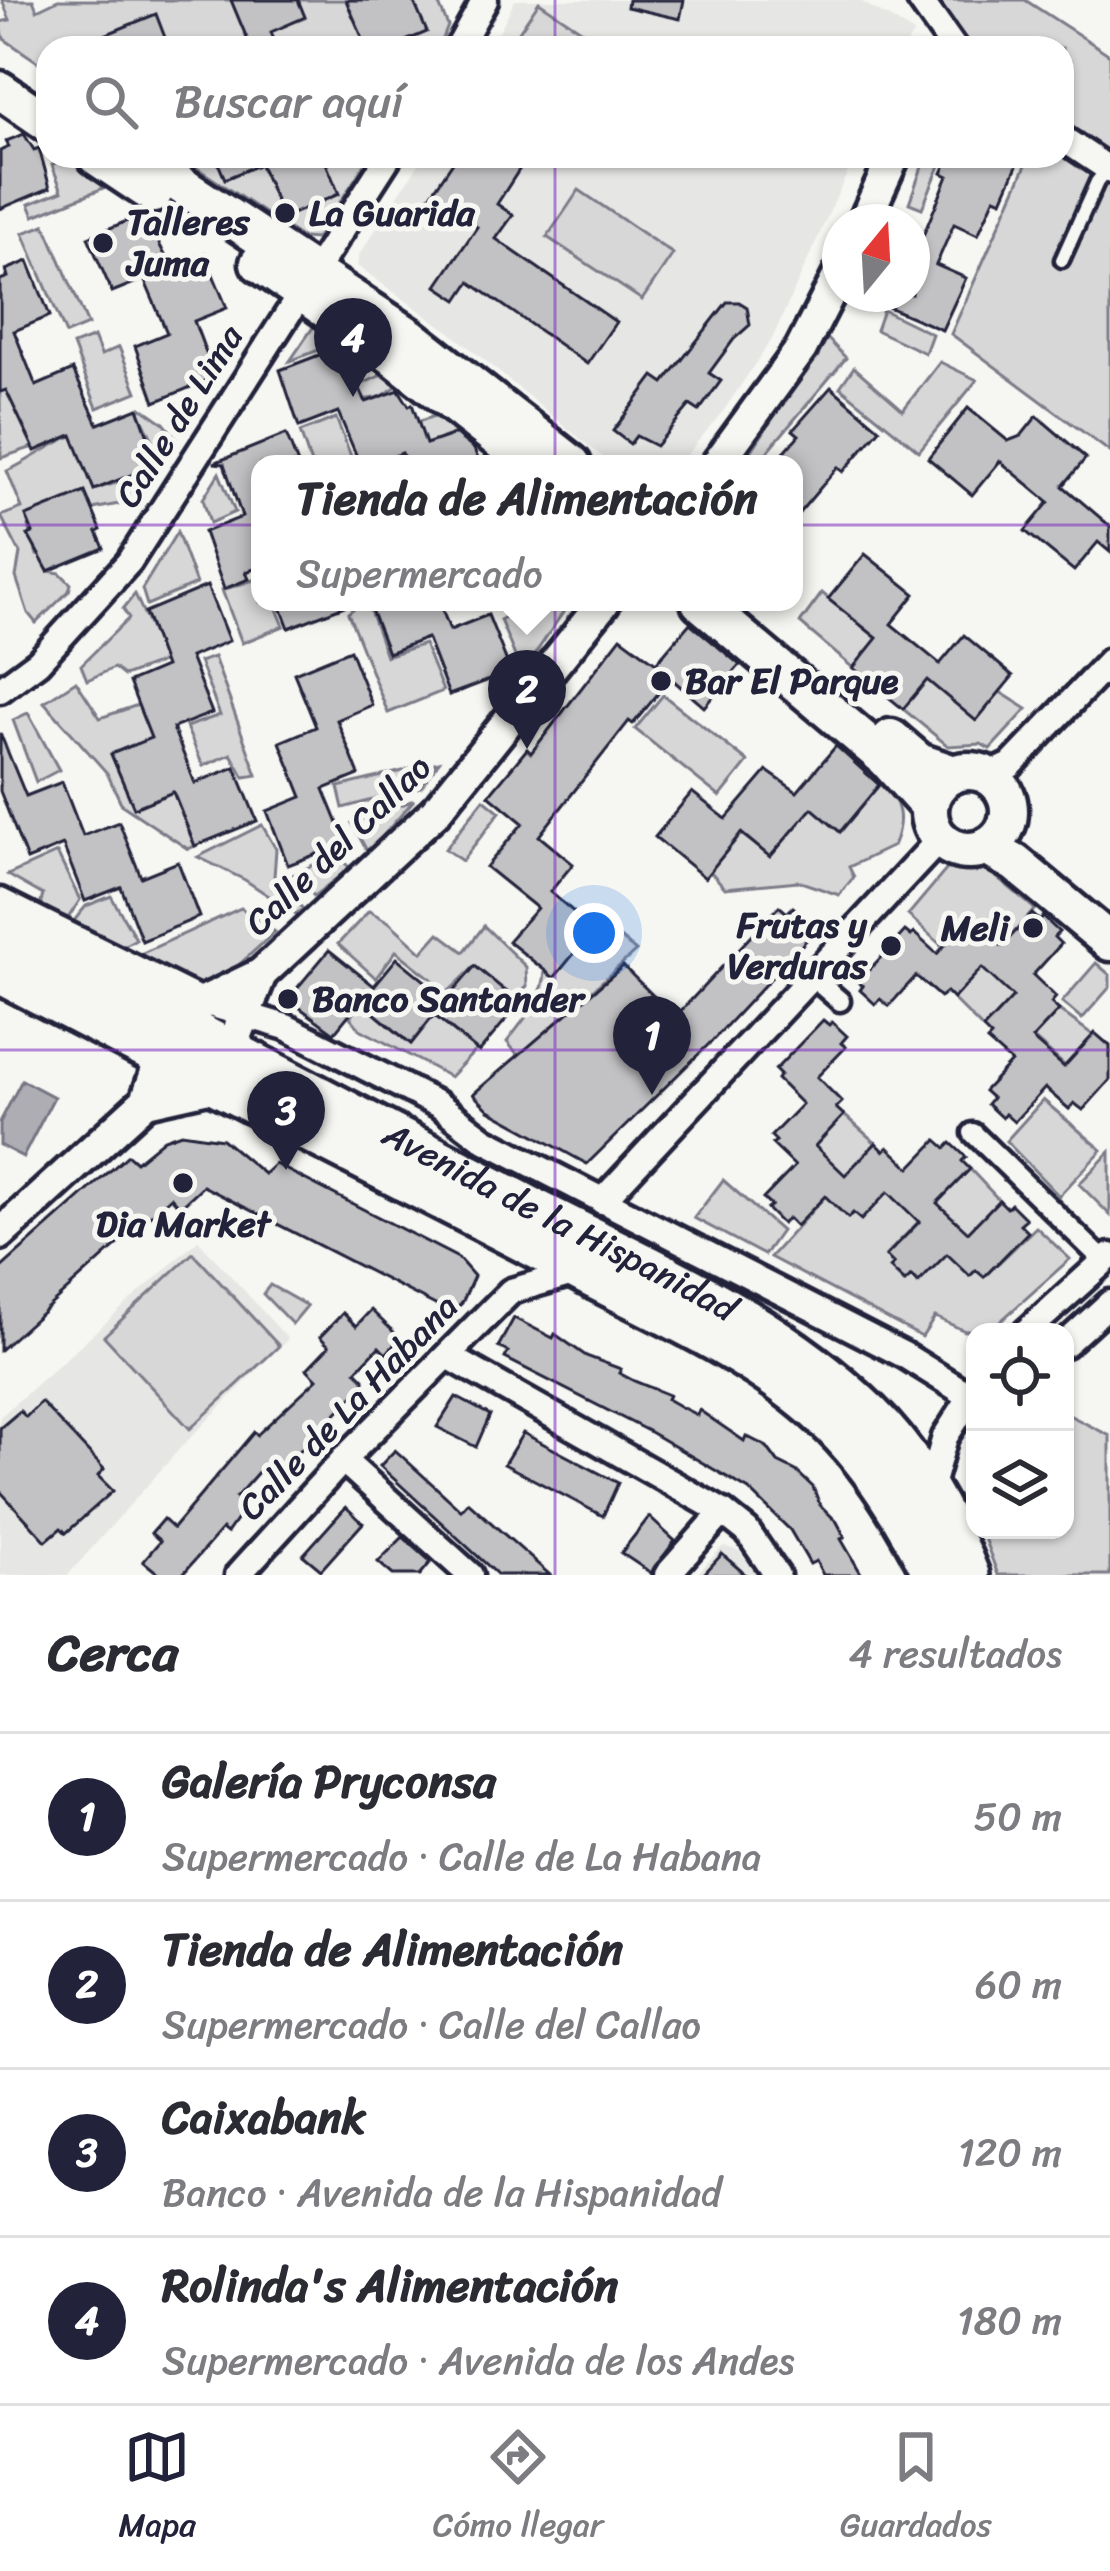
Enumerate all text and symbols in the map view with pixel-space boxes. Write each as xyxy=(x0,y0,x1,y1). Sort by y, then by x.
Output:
search box xyxy=(36,36,1074,168)
text: Buscar aquí xyxy=(174,62,403,142)
icon: search xyxy=(78,69,144,135)
place label: La Guarida xyxy=(309,181,476,245)
place label: Talleres Juma xyxy=(125,190,251,295)
marker: La Guarida xyxy=(272,200,298,226)
north arrow xyxy=(822,204,930,312)
marker: Talleres Juma xyxy=(90,230,116,256)
pin: 4 xyxy=(314,298,392,397)
street label: Calle de Lima xyxy=(97,311,261,521)
popup xyxy=(251,455,803,611)
text: Tienda de Alimentación xyxy=(296,459,758,539)
text: Supermercado xyxy=(296,539,543,608)
place label: Bar El Parque xyxy=(685,649,899,713)
pin: 2 xyxy=(488,650,566,749)
marker: Bar El Parque xyxy=(648,668,674,694)
street label: Calle del Callao xyxy=(229,738,447,952)
place label: Frutas y Verduras xyxy=(728,893,868,998)
place label: Meli xyxy=(940,896,1011,960)
your location xyxy=(564,903,624,963)
marker: Meli xyxy=(1020,915,1046,941)
marker: Frutas y Verduras xyxy=(878,933,904,959)
place label: Banco Santander xyxy=(312,967,587,1031)
marker: Banco Santander xyxy=(275,986,301,1012)
pin: 1 xyxy=(613,996,691,1095)
pin: 3 xyxy=(247,1071,325,1170)
street label: Avenida de la Hispanidad xyxy=(370,1102,752,1341)
marker: Dia Market xyxy=(170,1170,196,1196)
place label: Dia Market xyxy=(96,1192,273,1256)
street label: Calle de La Habana xyxy=(222,1278,474,1536)
map controls xyxy=(966,1323,1074,1539)
button: locate xyxy=(966,1323,1074,1431)
button: layers xyxy=(966,1431,1074,1539)
text: Cerca xyxy=(48,1608,178,1698)
text: 4 resultados xyxy=(849,1619,1062,1688)
text: Galería Pryconsa xyxy=(162,1742,496,1822)
text: 1 xyxy=(79,1782,95,1851)
text: 50 m xyxy=(973,1782,1062,1851)
text: Supermercado · Calle de La Habana xyxy=(162,1822,761,1891)
text: Tienda de Alimentación xyxy=(162,1910,623,1990)
text: 2 xyxy=(76,1950,98,2019)
text: 60 m xyxy=(975,1950,1062,2019)
text: Supermercado · Calle del Callao xyxy=(162,1990,701,2059)
text: Caixabank xyxy=(162,2078,366,2158)
text: 3 xyxy=(76,2118,98,2187)
text: 120 m xyxy=(958,2118,1062,2187)
text: Banco · Avenida de la Hispanidad xyxy=(162,2158,722,2227)
text: Rolinda's Alimentación xyxy=(162,2246,618,2326)
text: 4 xyxy=(75,2286,99,2355)
text: 180 m xyxy=(957,2286,1062,2355)
text: Supermercado · Avenida de los Andes xyxy=(162,2326,794,2395)
tab: Mapa xyxy=(118,2424,196,2554)
tab: Cómo llegar xyxy=(433,2424,603,2554)
tab: Guardados xyxy=(840,2424,992,2554)

